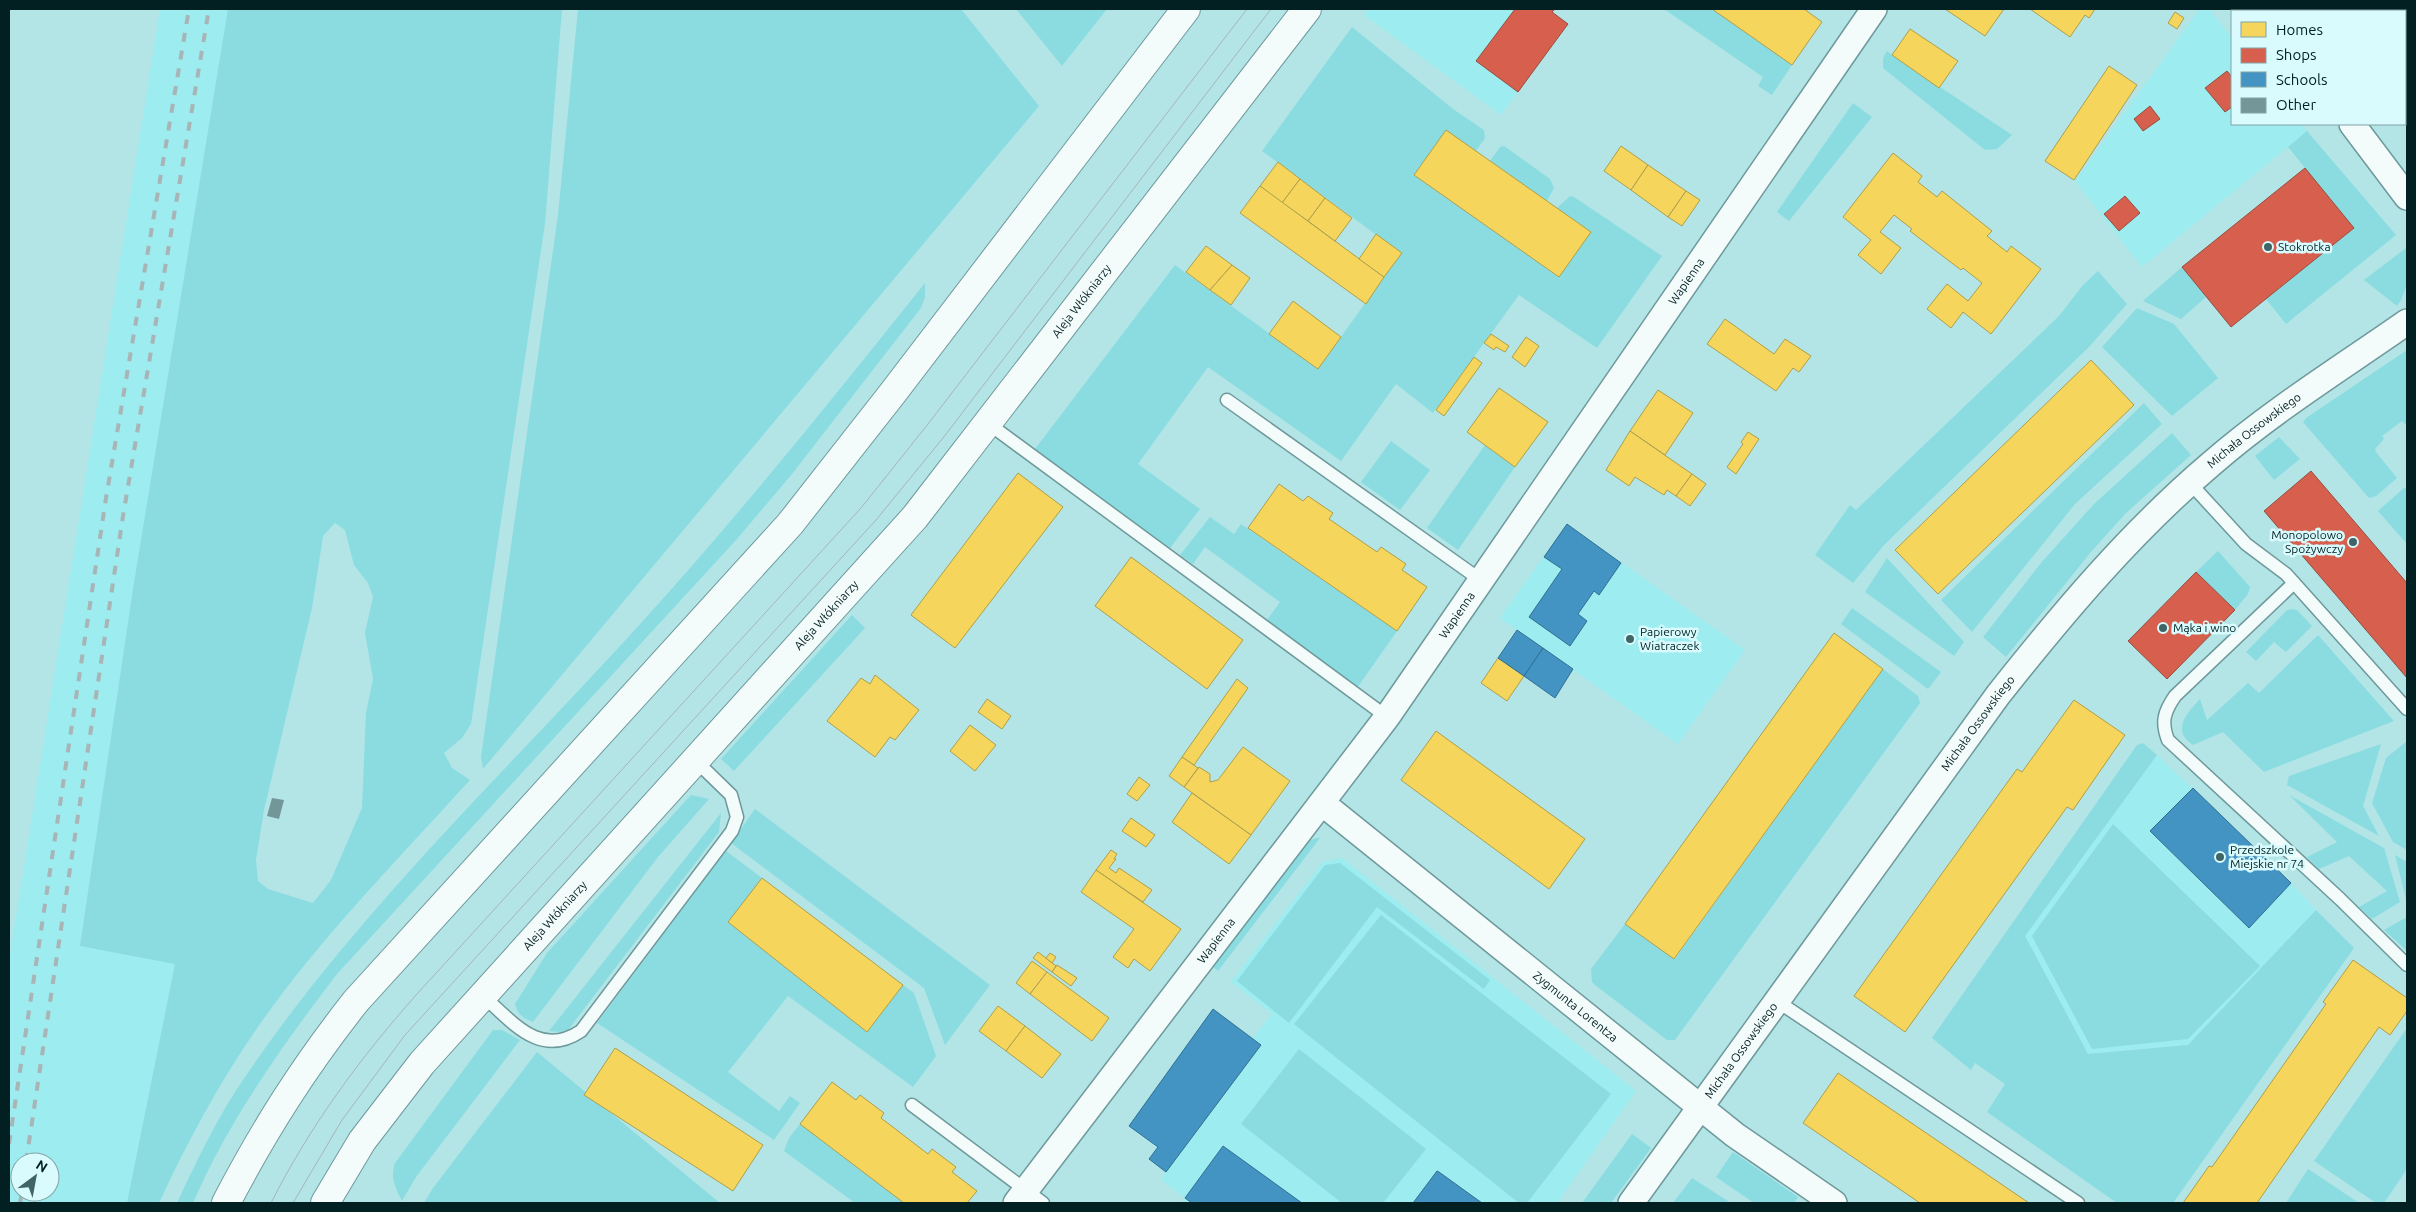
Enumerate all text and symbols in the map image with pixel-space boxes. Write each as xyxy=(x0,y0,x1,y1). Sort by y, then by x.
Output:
legend xyxy=(2231,10,2406,125)
text: Homes xyxy=(2276,21,2323,38)
text: Shops xyxy=(2276,46,2317,63)
text: Schools xyxy=(2276,71,2327,88)
text: Other xyxy=(2276,96,2316,113)
place label: Stokrotka xyxy=(2278,240,2331,253)
marker: Stokrotka xyxy=(2262,241,2274,253)
street label: Wapienna xyxy=(1666,255,1707,307)
street label: Aleja Włókniarzy xyxy=(1049,262,1114,340)
street label: Michała Ossowskiego xyxy=(2204,390,2303,470)
place label: Monopolowo Spożywczy xyxy=(2271,528,2343,555)
marker: Monopolowo Spożywczy xyxy=(2347,536,2359,548)
street label: Aleja Włókniarzy xyxy=(791,577,861,652)
street label: Wapienna xyxy=(1436,589,1477,641)
place label: Mąka i wino xyxy=(2173,621,2236,634)
marker: Mąka i wino xyxy=(2157,622,2169,634)
place label: Papierowy Wiatraczek xyxy=(1640,625,1700,652)
marker: Papierowy Wiatraczek xyxy=(1624,633,1636,645)
street label: Michała Ossowskiego xyxy=(1938,673,2017,773)
place label: Przedszkole Miejskie nr 74 xyxy=(2230,843,2304,870)
marker: Przedszkole Miejskie nr 74 xyxy=(2214,851,2226,863)
street label: Aleja Włókniarzy xyxy=(520,878,589,953)
street label: Wapienna xyxy=(1194,915,1237,966)
street label: Zygmunta Lorentza xyxy=(1531,968,1620,1044)
street label: Michała Ossowskiego xyxy=(1702,1000,1780,1101)
north arrow xyxy=(10,1152,60,1202)
text: N xyxy=(33,1156,51,1176)

